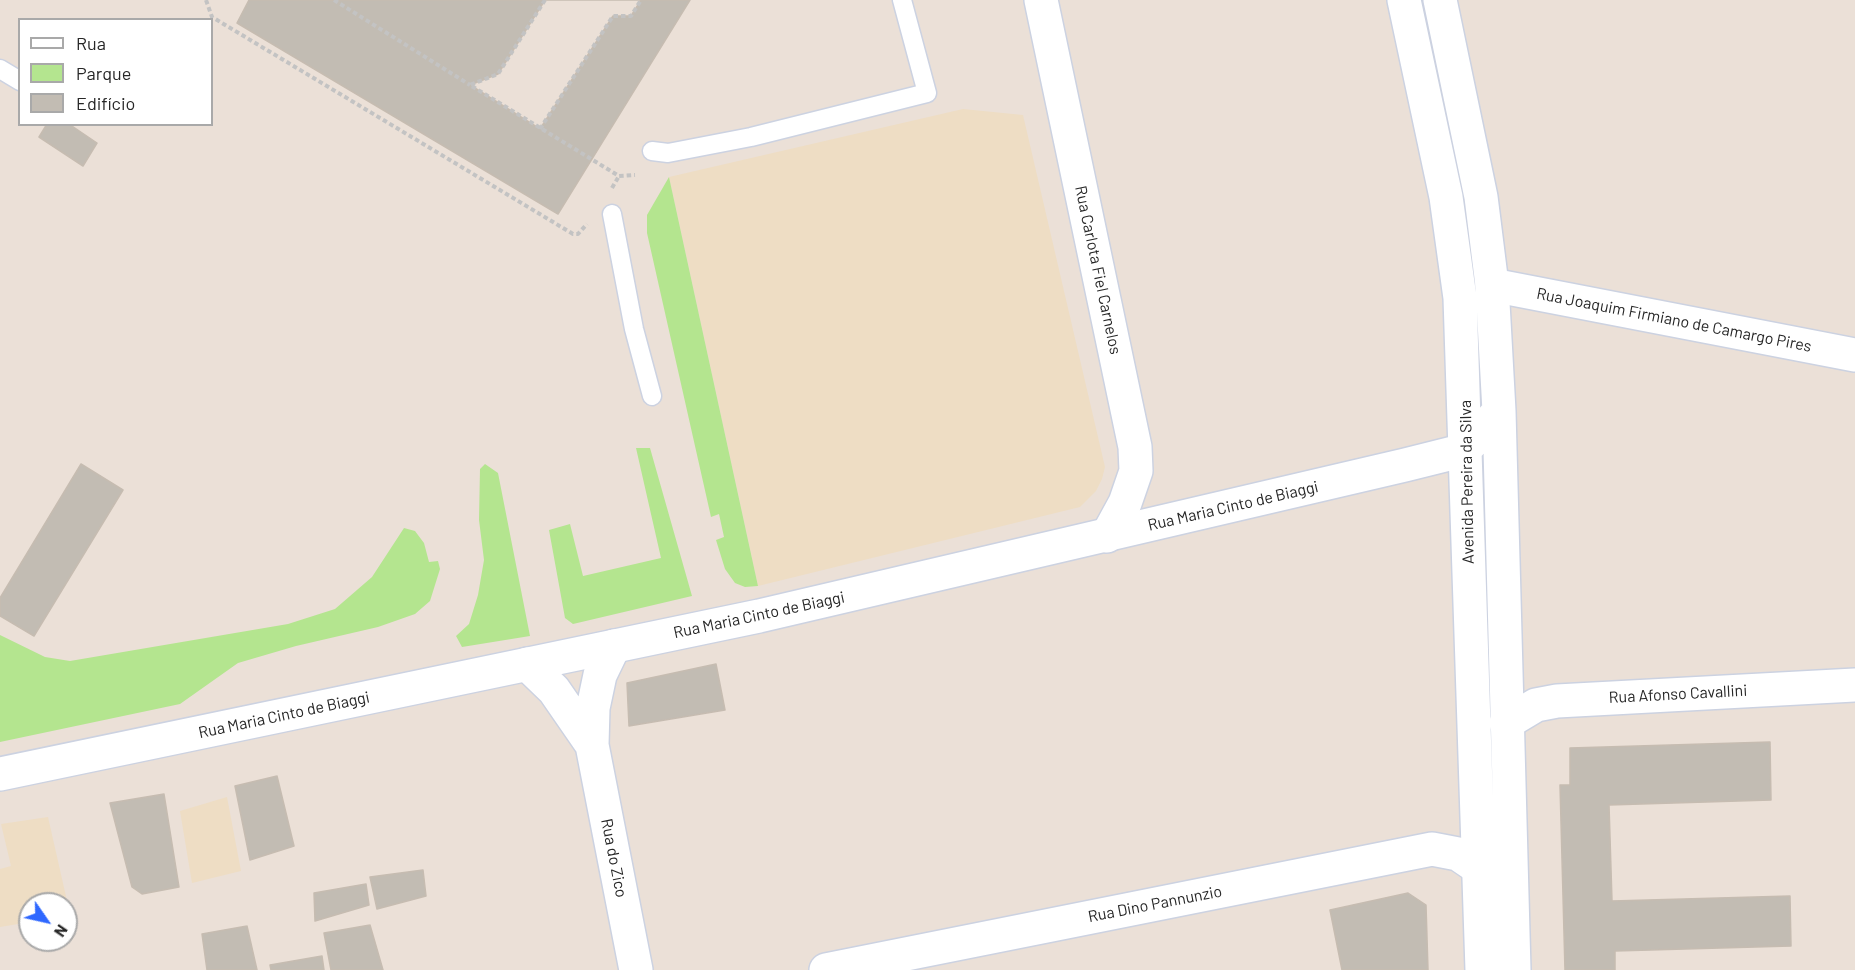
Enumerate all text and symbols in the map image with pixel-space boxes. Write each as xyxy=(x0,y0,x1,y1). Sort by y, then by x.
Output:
legend xyxy=(18,18,213,126)
text: Rua xyxy=(76,32,106,54)
text: Parque xyxy=(76,62,131,84)
text: Edifício xyxy=(76,92,135,114)
street label: Rua Carlota Fiel Carnelos xyxy=(1071,184,1125,356)
street label: Rua Joaquim Firmiano de Camargo Pires xyxy=(1535,284,1813,356)
street label: Avenida Pereira da Silva xyxy=(1456,400,1478,564)
street label: Rua Maria Cinto de Biaggi xyxy=(1146,477,1320,535)
street label: Rua Maria Cinto de Biaggi xyxy=(672,587,846,643)
street label: Rua Afonso Cavallini xyxy=(1608,681,1748,707)
street label: Rua Maria Cinto de Biaggi xyxy=(197,687,371,743)
street label: Rua do Zico xyxy=(597,817,631,899)
street label: Rua Dino Pannunzio xyxy=(1086,882,1224,926)
north arrow xyxy=(18,892,78,952)
text: N xyxy=(51,921,73,941)

